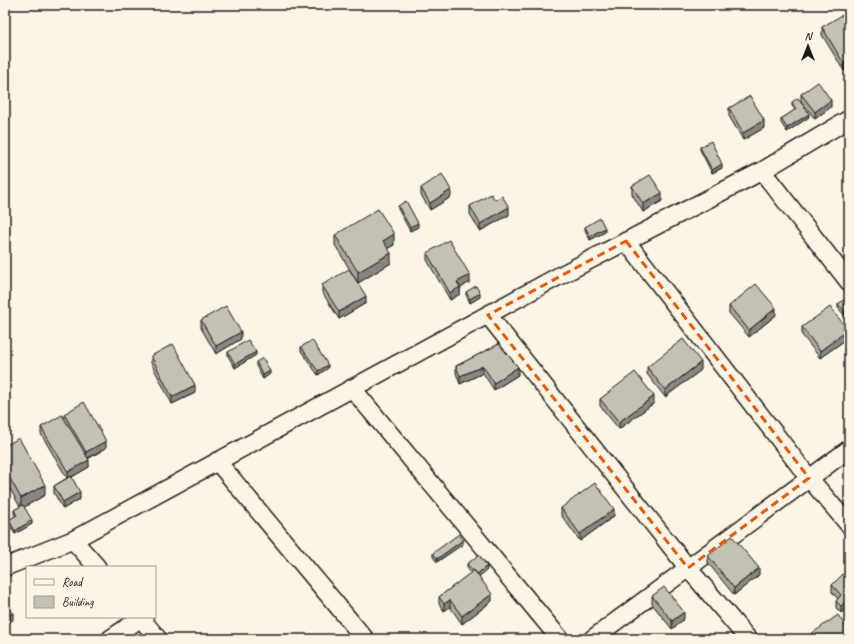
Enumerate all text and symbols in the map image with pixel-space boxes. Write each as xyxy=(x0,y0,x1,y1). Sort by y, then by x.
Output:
north arrow xyxy=(788,26,828,66)
text: N xyxy=(805,29,814,43)
legend xyxy=(26,566,156,618)
text: Road xyxy=(62,574,84,590)
text: Building xyxy=(62,594,94,610)

